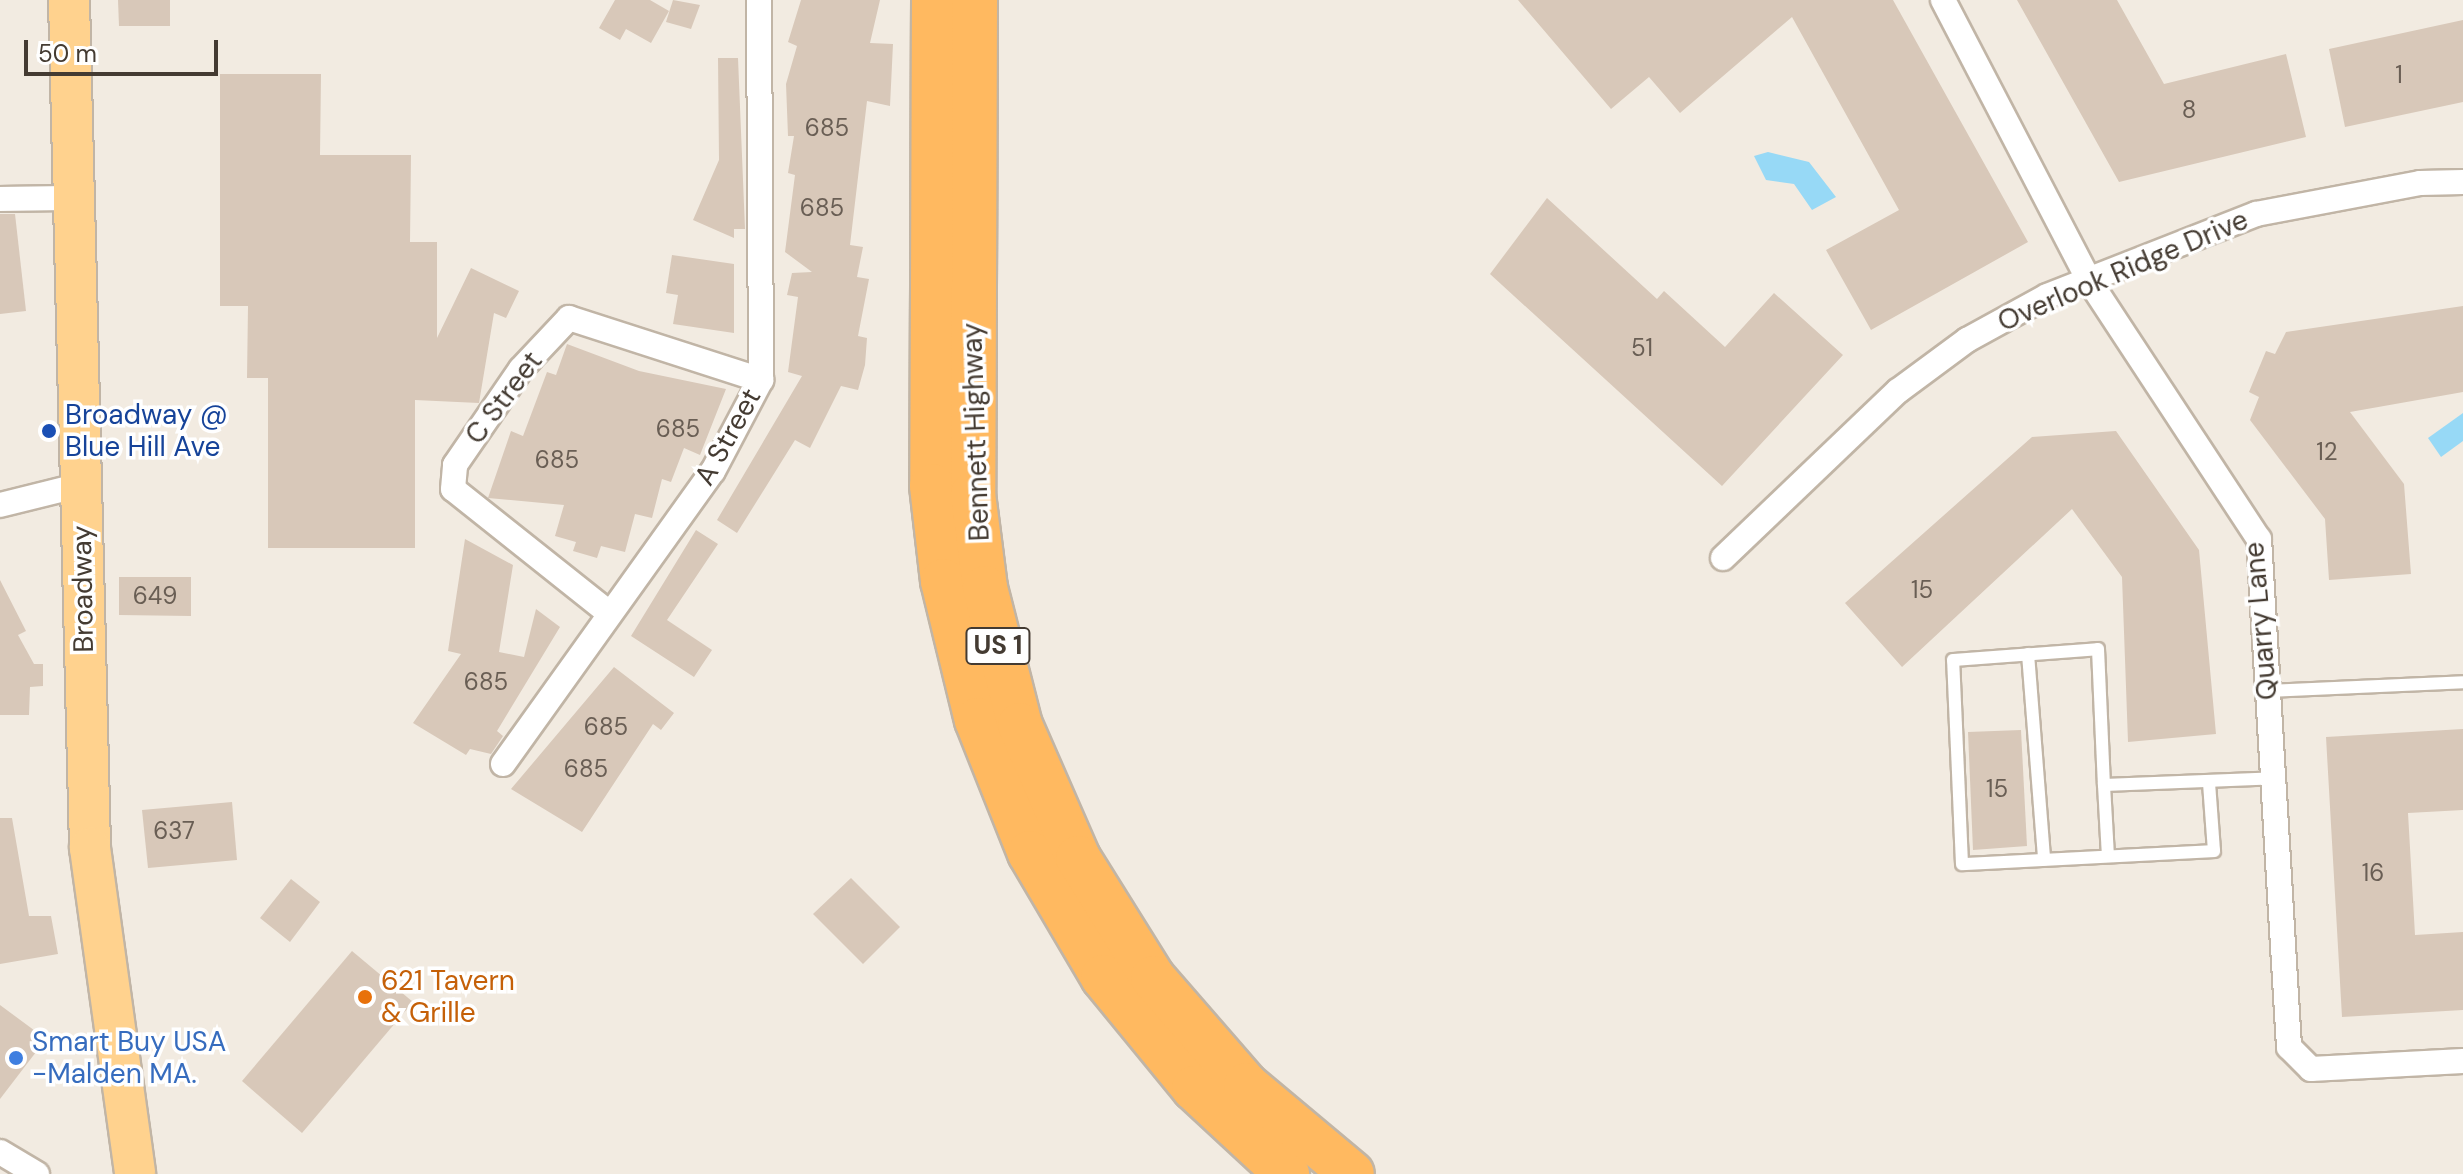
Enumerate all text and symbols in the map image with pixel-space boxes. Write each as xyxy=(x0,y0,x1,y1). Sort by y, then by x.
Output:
scale bar xyxy=(28,24,222,74)
text: 50 m xyxy=(38,38,97,69)
house number: 1 xyxy=(2395,61,2403,89)
house number: 8 xyxy=(2182,96,2196,124)
house number: 685 xyxy=(805,114,849,142)
house number: 685 xyxy=(800,194,844,222)
street label: Overlook Ridge Drive xyxy=(1993,203,2253,339)
street label: Bennett Highway xyxy=(955,322,997,542)
house number: 51 xyxy=(1631,334,1653,362)
street label: C Street xyxy=(458,345,550,451)
street label: A Street xyxy=(688,383,768,491)
place label: Broadway @ Blue Hill Ave xyxy=(65,398,228,464)
house number: 685 xyxy=(656,415,700,443)
marker: Broadway @ Blue Hill Ave xyxy=(40,422,58,440)
house number: 12 xyxy=(2316,438,2338,466)
house number: 685 xyxy=(535,446,579,474)
street label: Broadway xyxy=(65,525,101,653)
street label: Quarry Lane xyxy=(2237,541,2285,701)
house number: 15 xyxy=(1911,576,1933,604)
house number: 649 xyxy=(133,582,177,610)
road number: US 1 xyxy=(964,624,1032,668)
house number: 685 xyxy=(464,668,508,696)
house number: 685 xyxy=(584,713,628,741)
house number: 685 xyxy=(564,755,608,783)
house number: 15 xyxy=(1986,775,2008,803)
house number: 637 xyxy=(153,817,195,845)
house number: 16 xyxy=(2362,859,2384,887)
place label: 621 Tavern & Grille xyxy=(381,964,515,1030)
marker: 621 Tavern & Grille xyxy=(356,988,374,1006)
place label: Smart Buy USA -Malden MA. xyxy=(32,1025,226,1091)
marker: Smart Buy USA -Malden MA. xyxy=(7,1049,25,1067)

